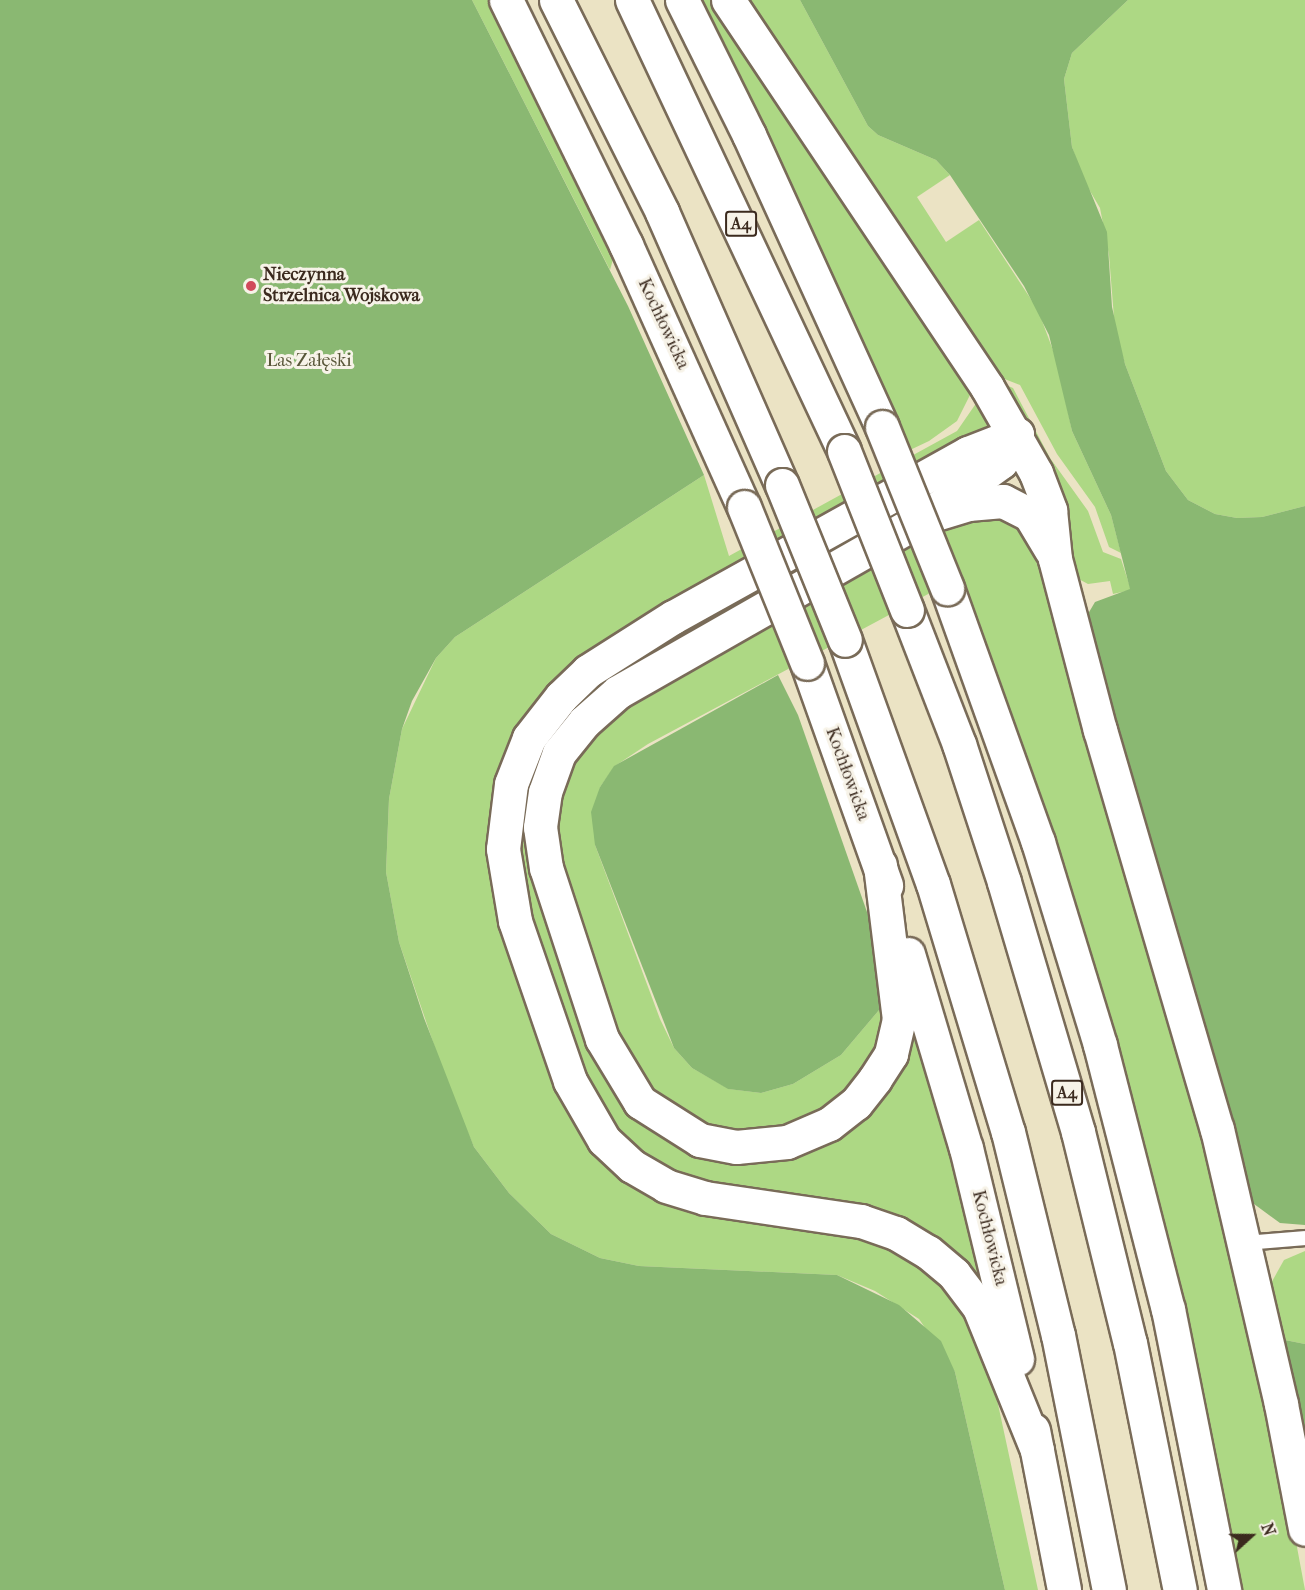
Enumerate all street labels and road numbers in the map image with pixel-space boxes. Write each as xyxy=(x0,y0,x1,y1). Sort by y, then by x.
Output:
road number: A4 xyxy=(724,211,758,237)
street label: Kochłowicka xyxy=(633,275,693,373)
street label: Kochłowicka xyxy=(820,724,874,824)
road number: A4 xyxy=(1050,1080,1084,1106)
street label: Kochłowicka xyxy=(967,1188,1011,1288)

